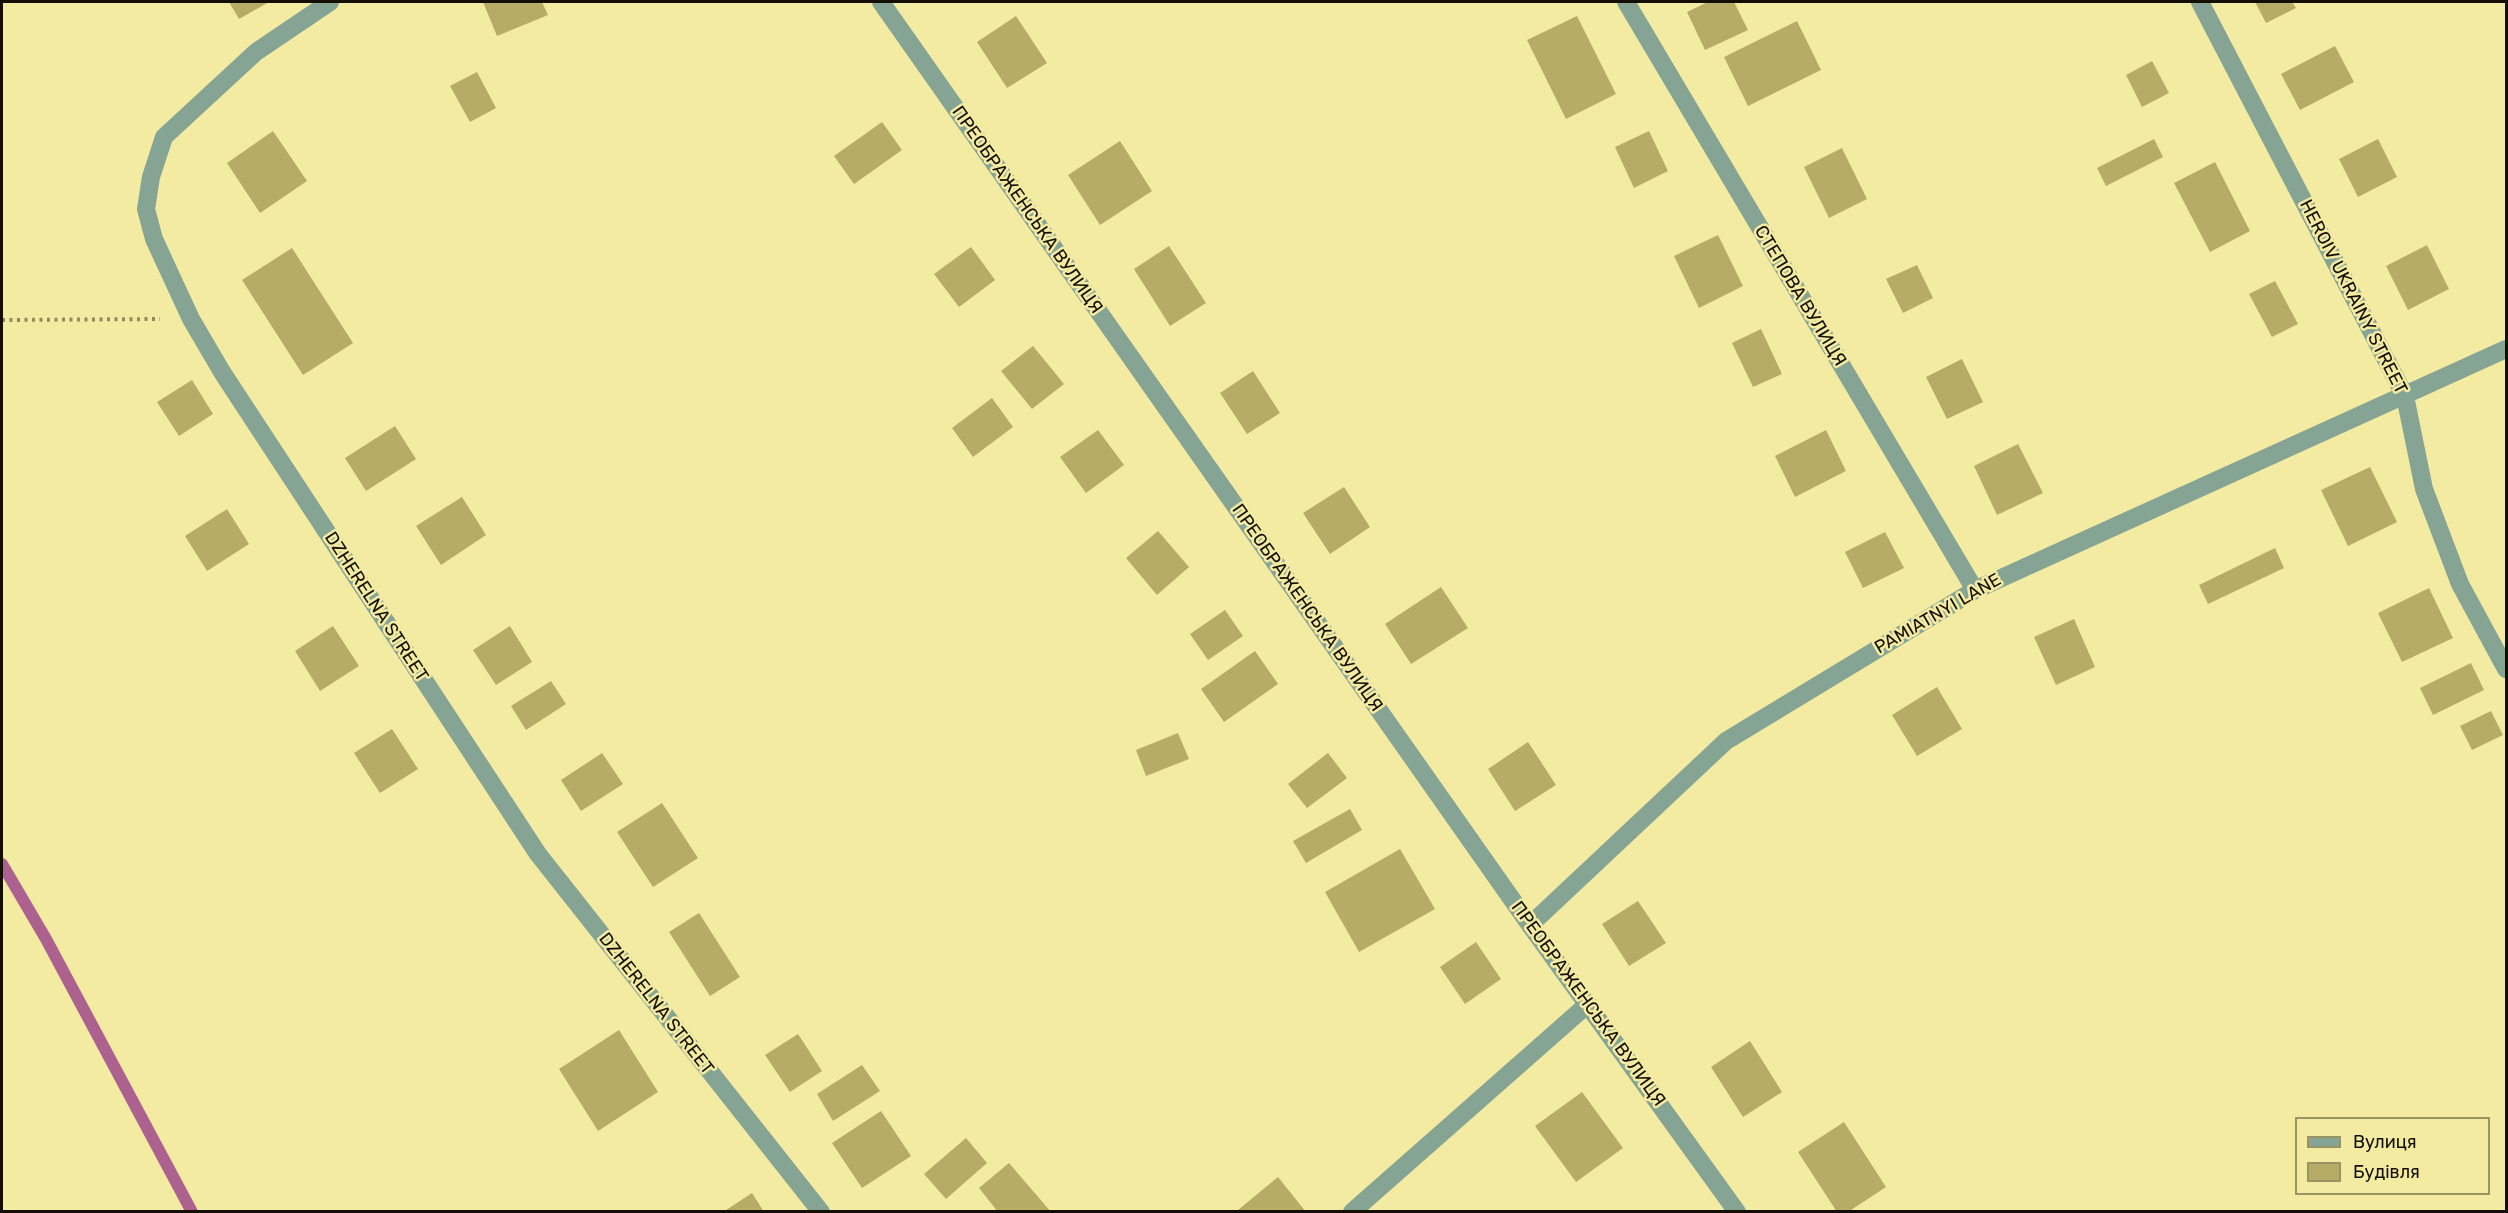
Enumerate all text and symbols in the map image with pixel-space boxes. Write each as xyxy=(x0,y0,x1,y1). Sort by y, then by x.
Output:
street label: ПРЕОБРАЖЕНСЬКА ВУЛИЦЯ xyxy=(947,102,1107,318)
street label: HEROIV UKRAINY STREET xyxy=(2295,196,2411,398)
street label: СТЕПОВА ВУЛИЦЯ xyxy=(1750,222,1850,370)
street label: ПРЕОБРАЖЕНСЬКА ВУЛИЦЯ xyxy=(1227,500,1387,716)
street label: DZHERELNA STREET xyxy=(320,528,432,686)
street label: PAMIATNYI LANE xyxy=(1871,569,2005,659)
street label: ПРЕОБРАЖЕНСЬКА ВУЛИЦЯ xyxy=(1506,897,1670,1111)
street label: DZHERELNA STREET xyxy=(594,929,718,1079)
legend xyxy=(2295,1117,2490,1195)
text: Вулиця xyxy=(2353,1131,2417,1153)
text: Будівля xyxy=(2353,1161,2420,1183)

